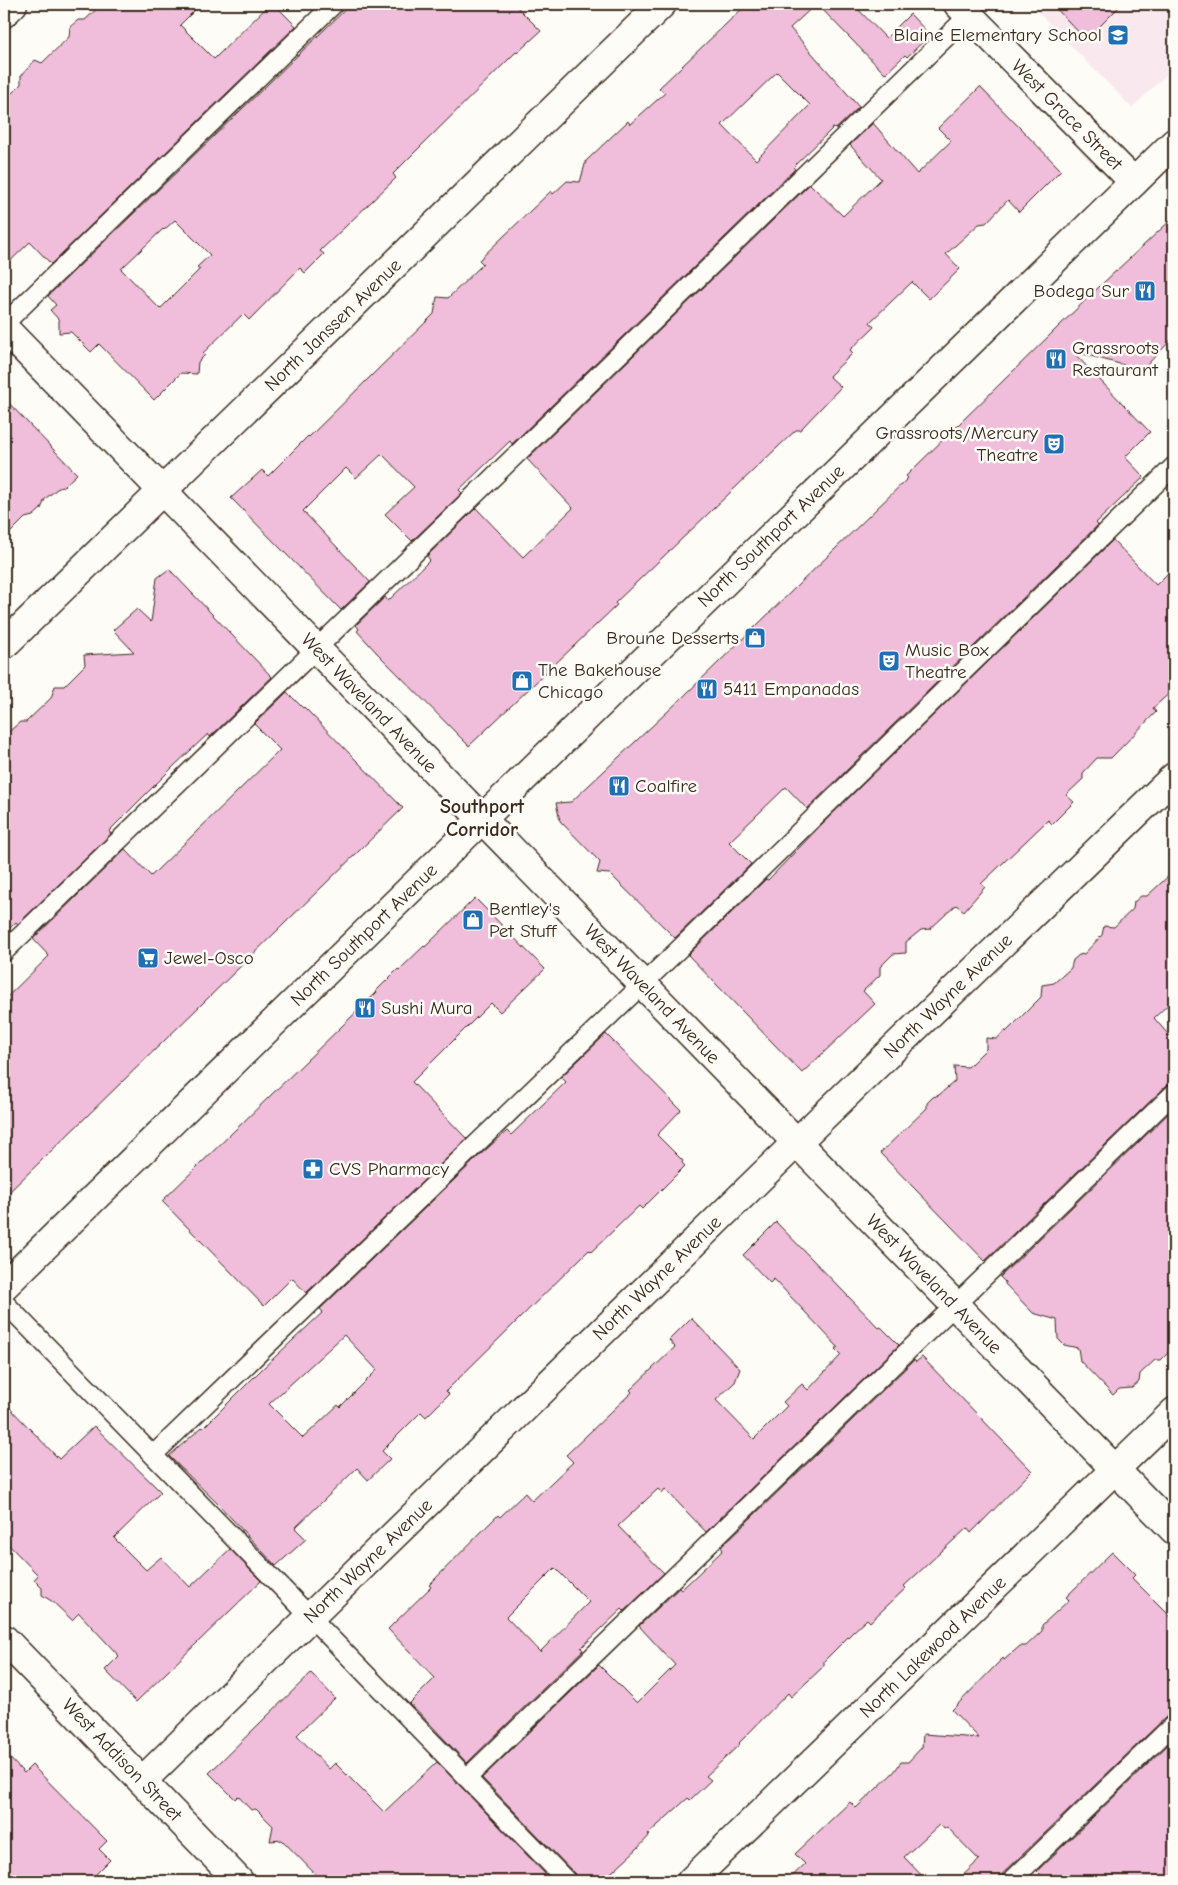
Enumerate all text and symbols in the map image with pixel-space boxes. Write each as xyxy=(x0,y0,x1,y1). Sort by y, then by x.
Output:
school or university icon: Blaine Elementary School xyxy=(1106,23,1130,47)
place label: Blaine Elementary School xyxy=(894,24,1102,46)
street label: West Grace Street xyxy=(1007,55,1127,175)
street label: North Janssen Avenue xyxy=(260,254,406,396)
restaurant icon: Bodega Sur xyxy=(1133,279,1157,303)
place label: Bodega Sur xyxy=(1034,280,1129,302)
place label: Grassroots Restaurant xyxy=(1072,337,1159,381)
restaurant icon: Grassroots Restaurant xyxy=(1044,347,1068,371)
place label: Grassroots/Mercury Theatre xyxy=(876,422,1038,466)
theatre icon: Grassroots/Mercury Theatre xyxy=(1042,432,1066,456)
street label: North Southport Avenue xyxy=(693,460,849,612)
shop icon: Broune Desserts xyxy=(743,626,767,650)
place label: Broune Desserts xyxy=(606,627,739,649)
street label: West Waveland Avenue xyxy=(297,629,441,777)
place label: Music Box Theatre xyxy=(905,639,990,683)
theatre icon: Music Box Theatre xyxy=(877,649,901,673)
place label: The Bakehouse Chicago xyxy=(538,659,661,703)
shop icon: The Bakehouse Chicago xyxy=(510,669,534,693)
restaurant icon: 5411 Empanadas xyxy=(695,677,719,701)
place label: 5411 Empanadas xyxy=(723,678,859,700)
restaurant icon: Coalfire xyxy=(607,774,631,798)
place label: Coalfire xyxy=(635,775,697,797)
district label: Southport Corridor xyxy=(440,795,524,841)
street label: North Southport Avenue xyxy=(286,859,442,1011)
place label: Bentley's Pet Stuff xyxy=(489,898,560,942)
shop icon: Bentley's Pet Stuff xyxy=(461,908,485,932)
street label: West Waveland Avenue xyxy=(580,920,724,1068)
street label: North Wayne Avenue xyxy=(879,929,1017,1063)
supermarket icon: Jewel-Osco xyxy=(136,946,160,970)
place label: Jewel-Osco xyxy=(164,947,254,969)
restaurant icon: Sushi Mura xyxy=(353,996,377,1020)
place label: Sushi Mura xyxy=(381,997,473,1019)
pharmacy icon: CVS Pharmacy xyxy=(301,1157,325,1181)
place label: CVS Pharmacy xyxy=(329,1158,450,1180)
street label: West Waveland Avenue xyxy=(862,1210,1006,1358)
street label: North Wayne Avenue xyxy=(588,1211,726,1345)
street label: North Wayne Avenue xyxy=(299,1494,437,1628)
street label: North Lakewood Avenue xyxy=(855,1571,1011,1723)
street label: West Addison Street xyxy=(58,1694,187,1826)

